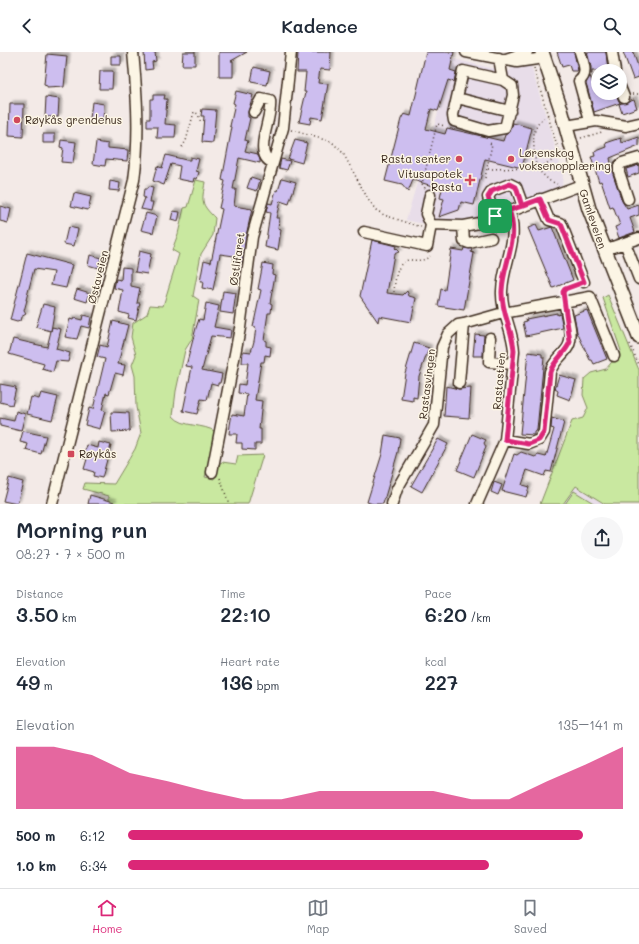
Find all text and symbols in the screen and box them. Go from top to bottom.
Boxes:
text: Kadence [281,14,358,38]
icon: back [16,15,38,37]
icon: search [601,15,623,37]
map controls [591,64,627,100]
button: layers [591,64,627,100]
place label: Røykås grendehus [25,112,122,127]
marker: Røykås grendehus [12,115,22,125]
place label: Lørenskog voksenopplæring [519,145,611,173]
place label: Rasta senter [381,151,451,166]
marker: Rasta senter [454,154,464,164]
marker: Lørenskog voksenopplæring [506,154,516,164]
place label: Vitusapotek Rasta [398,166,462,194]
marker: Vitusapotek Rasta [465,175,475,185]
street label: Gamleveien [576,187,611,251]
pin [478,199,512,233]
icon: arrive [484,205,506,227]
street label: Østlifaret [225,231,248,286]
street label: Østaveien [84,249,111,305]
street label: Rastasvingen [415,348,438,420]
street label: Rastastien [489,352,508,410]
place label: Røykås [79,446,116,461]
marker: Røykås [66,449,76,459]
text: Morning run [16,515,147,544]
button: share [581,517,623,559]
text: 08:27 · 7 × 500 m [16,545,125,562]
text: Distance [16,586,63,601]
text: Time [220,586,245,601]
text: Pace [425,586,452,601]
text: 3.50 [16,601,58,627]
text: 22:10 [220,601,271,627]
text: 6:20 [425,601,467,627]
text: km [58,610,76,625]
text: /km [467,610,491,625]
text: Elevation [16,654,65,669]
text: Heart rate [220,654,280,669]
text: kcal [425,654,447,669]
text: 49 [16,669,40,695]
text: 136 [220,669,253,695]
text: 227 [425,669,458,695]
text: m [40,678,53,693]
text: bpm [253,678,279,693]
text: Elevation [16,716,74,733]
text: 135–141 m [558,716,623,733]
text: 500 m [16,827,55,844]
text: 6:12 [80,827,105,844]
text: 1.0 km [16,857,56,874]
text: 6:34 [80,857,107,874]
tab: Home [92,897,122,936]
tab: Map [307,897,329,936]
tab: Saved [514,897,547,936]

